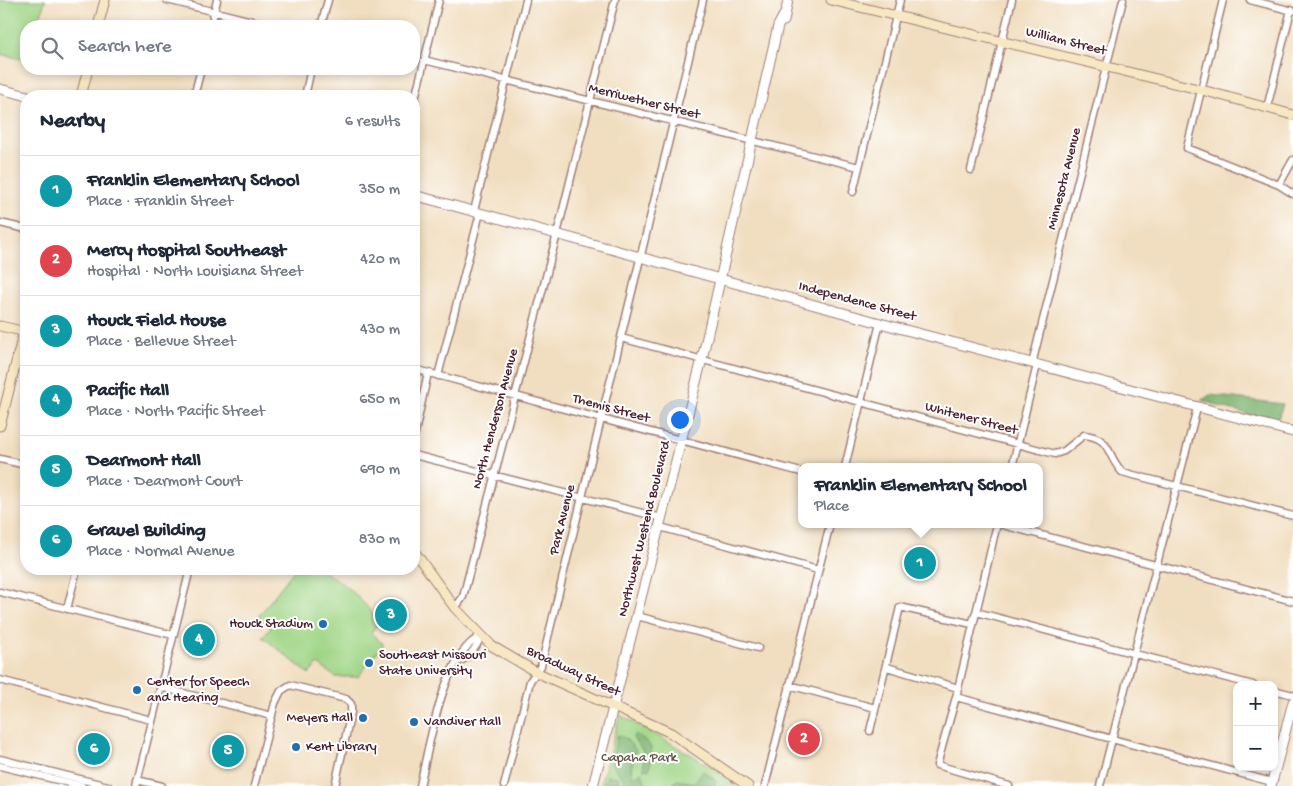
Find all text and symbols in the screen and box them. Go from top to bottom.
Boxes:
search box [20,20,420,75]
street label: William Street [1024,24,1109,61]
icon: search [38,34,66,62]
text: Search here [78,36,172,59]
street label: Merriwether Street [587,80,703,124]
text: Nearby [40,110,105,135]
text: 6 results [345,113,400,132]
street label: Minnesota Avenue [1044,125,1086,232]
text: Franklin Elementary School [87,170,300,193]
text: 1 [53,181,59,200]
text: 350 m [359,181,400,200]
text: Place · Franklin Street [87,193,233,212]
text: Mercy Hospital Southeast [87,240,286,263]
text: 2 [52,251,60,270]
text: 420 m [360,251,400,270]
text: Hospital · North Louisiana Street [87,263,303,282]
street label: Independence Street [796,278,919,326]
text: Houck Field House [87,310,226,333]
text: 3 [52,321,60,340]
text: 430 m [360,321,400,340]
text: Place · Bellevue Street [87,333,236,352]
street label: North Henderson Avenue [469,346,523,491]
text: Pacific Hall [87,380,169,403]
street label: Themis Street [570,390,653,428]
text: 4 [52,391,60,410]
text: 650 m [359,391,400,410]
street label: Whitener Street [923,399,1020,440]
text: Place · North Pacific Street [87,403,265,422]
your location [667,407,693,433]
street label: Northwest Westend Boulevard [615,438,676,619]
text: Dearmont Hall [87,450,201,473]
text: 5 [52,461,60,480]
text: 690 m [360,461,400,480]
popup [798,463,1043,528]
text: Place · Dearmont Court [87,473,242,492]
text: Franklin Elementary School [814,475,1027,498]
street label: Park Avenue [546,482,580,558]
text: Place [814,498,849,517]
text: Grauel Building [87,520,206,543]
text: 6 [52,531,60,550]
text: 830 m [359,531,400,550]
text: Place · Normal Avenue [87,543,235,562]
pin: 1 [904,544,936,582]
pin: 3 [375,596,407,634]
place label: Houck Stadium [229,616,313,633]
marker: Houck Stadium [317,618,329,630]
pin: 4 [183,621,215,659]
street label: Broadway Street [522,642,624,702]
place label: Southeast Missouri State University [379,647,487,680]
marker: Southeast Missouri State University [363,657,375,669]
place label: Center for Speech and Hearing [147,674,250,707]
map controls [1233,681,1278,771]
button: + [1233,681,1278,726]
marker: Center for Speech and Hearing [131,684,143,696]
place label: Meyers Hall [287,710,353,727]
marker: Meyers Hall [357,712,369,724]
place label: Vandiver Hall [423,714,501,731]
marker: Vandiver Hall [408,716,420,728]
pin: 2 [788,720,820,758]
button: − [1233,726,1278,771]
pin: 6 [78,730,110,768]
pin: 5 [212,732,244,770]
place label: Kent Library [306,739,377,756]
marker: Kent Library [290,741,302,753]
park label: Capaha Park [601,750,678,767]

